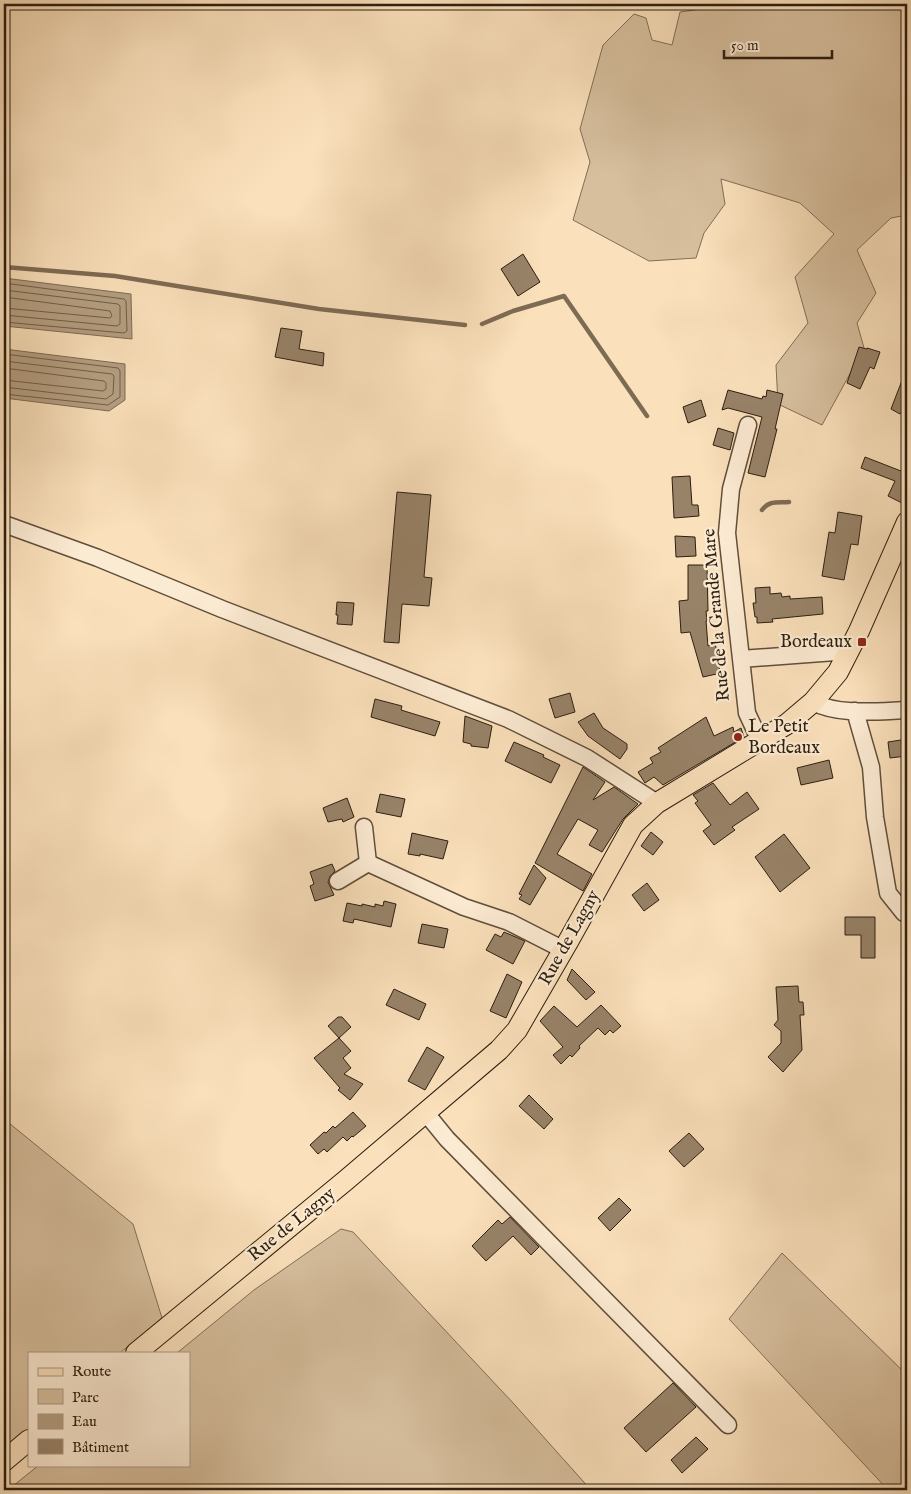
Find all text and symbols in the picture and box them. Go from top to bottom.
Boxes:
scale bar [724,28,831,60]
text: 50 m [731,36,759,55]
street label: Rue de la Grande Mare [698,528,736,702]
place label: Bordeaux [780,631,852,654]
marker: Bordeaux [856,636,868,648]
place label: Le Petit Bordeaux [748,716,820,760]
marker: Le Petit Bordeaux [732,731,744,743]
street label: Rue de Lagny [534,886,606,990]
street label: Rue de Lagny [244,1183,340,1267]
legend [28,1352,190,1466]
text: Route [72,1362,111,1381]
text: Parc [72,1388,99,1407]
text: Eau [72,1412,97,1431]
text: Bâtiment [72,1438,129,1457]

